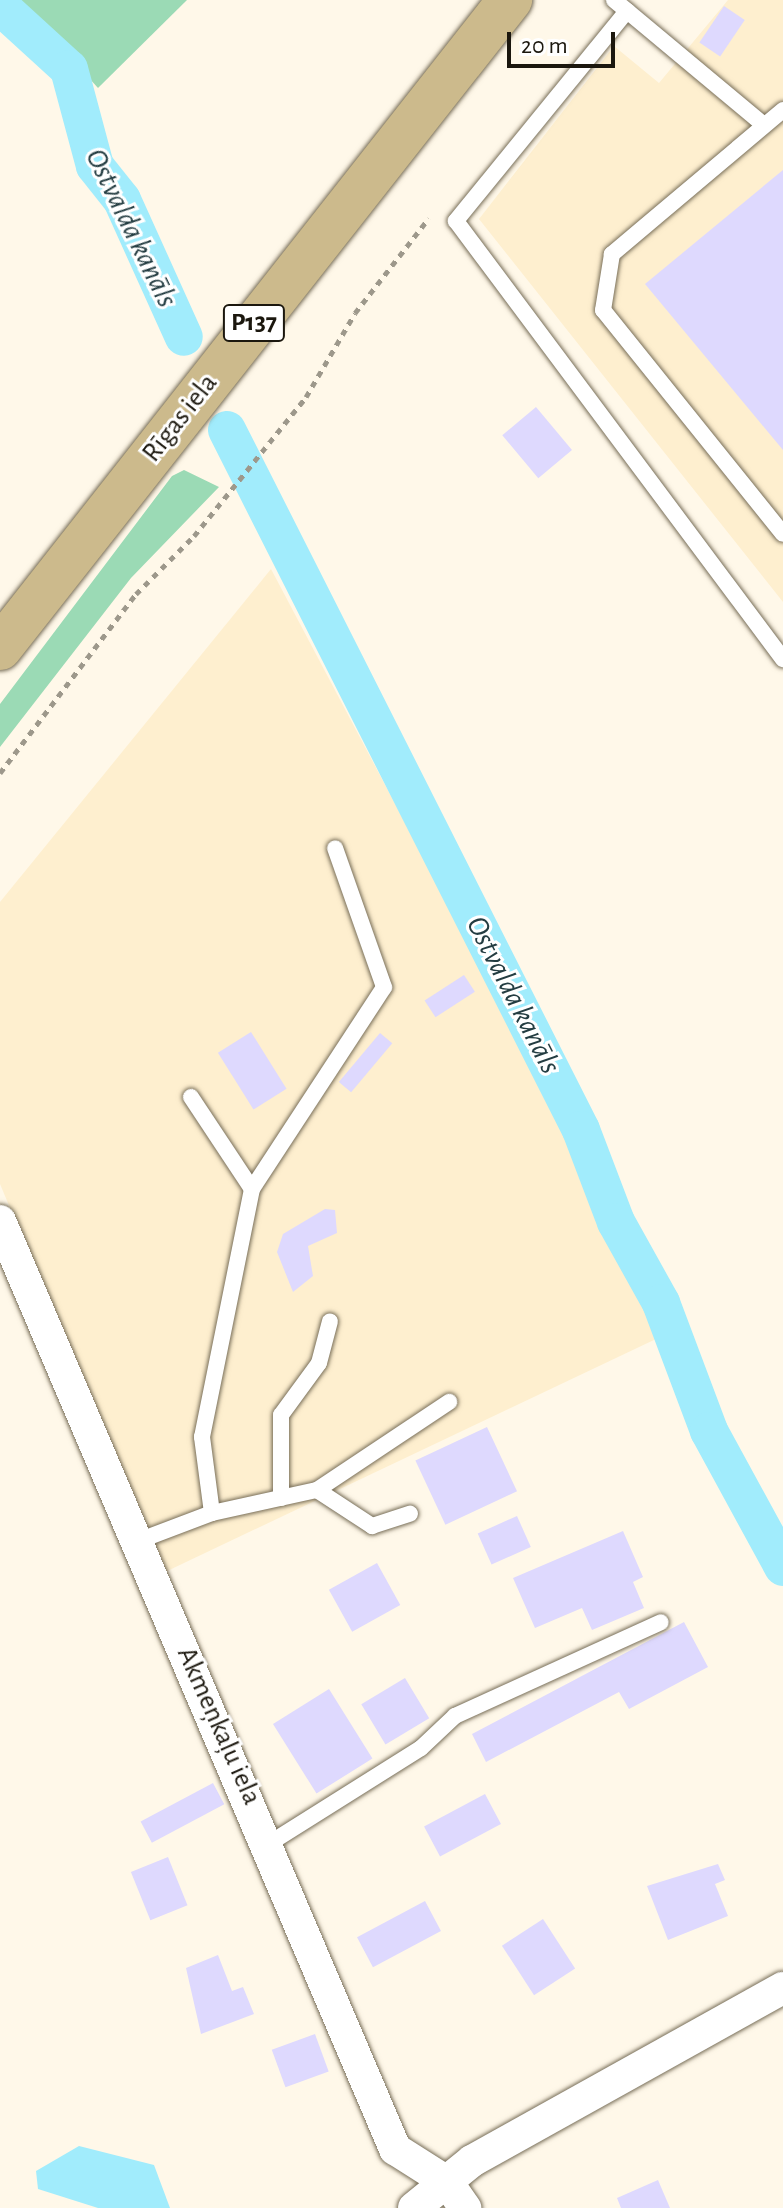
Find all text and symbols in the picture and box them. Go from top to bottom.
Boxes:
scale bar [511,16,619,66]
text: 20 m [521,34,568,58]
water label: Ostvalda kanāls [77,143,185,313]
road number: P137 [222,301,286,345]
street label: Rīgas iela [135,367,225,469]
water label: Ostvalda kanāls [458,910,568,1080]
street label: Akmeņkaļu iela [169,1642,269,1810]

